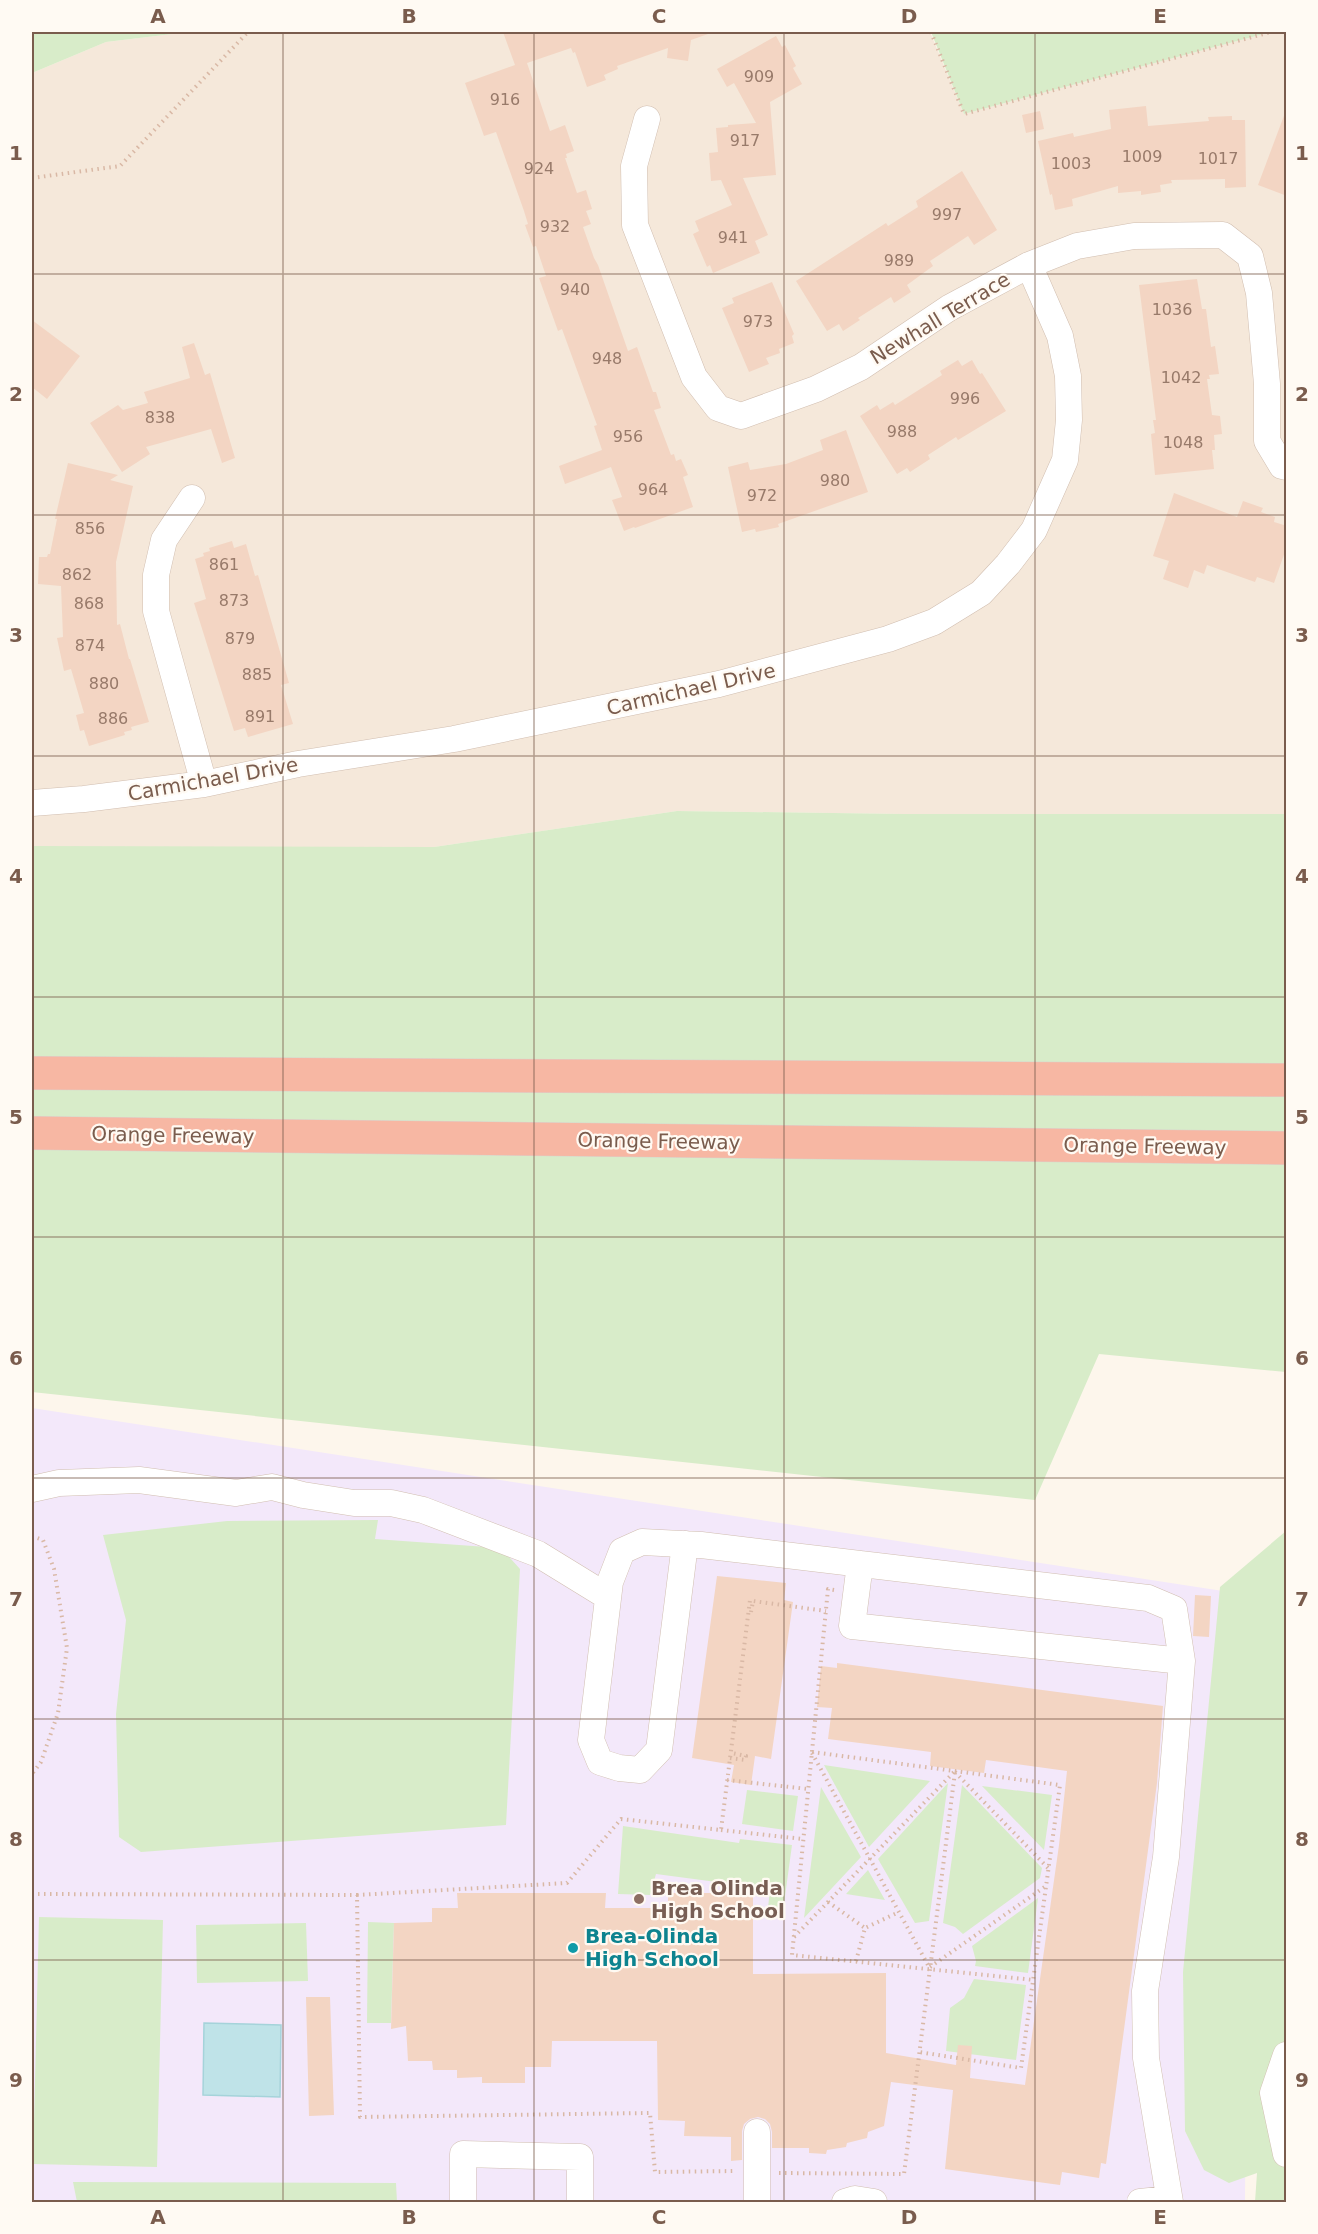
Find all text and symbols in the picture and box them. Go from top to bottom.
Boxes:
text: A [150,4,166,28]
text: B [401,4,417,28]
text: C [652,4,666,28]
text: D [901,4,917,28]
text: E [1153,4,1167,28]
house number: 909 [744,67,774,86]
house number: 916 [490,90,520,109]
house number: 917 [730,131,760,150]
text: 1 [9,141,23,165]
text: 1 [1295,141,1309,165]
house number: 1009 [1122,147,1162,166]
house number: 1017 [1198,149,1238,168]
house number: 1003 [1051,154,1091,173]
house number: 924 [524,159,554,178]
house number: 997 [932,205,962,224]
house number: 932 [540,217,570,236]
house number: 941 [718,228,748,247]
house number: 989 [884,251,914,270]
street label: Newhall Terrace [866,267,1014,369]
house number: 940 [560,280,590,299]
house number: 1036 [1152,300,1192,319]
house number: 973 [743,312,773,331]
house number: 948 [592,349,622,368]
house number: 1042 [1161,368,1201,387]
text: 2 [9,382,23,406]
text: 2 [1295,382,1309,406]
house number: 996 [950,389,980,408]
house number: 838 [145,408,175,427]
house number: 988 [887,422,917,441]
house number: 956 [613,427,643,446]
house number: 1048 [1163,433,1203,452]
house number: 980 [820,471,850,490]
house number: 964 [638,480,668,499]
house number: 972 [747,486,777,505]
house number: 856 [75,519,105,538]
house number: 861 [209,555,239,574]
house number: 862 [62,565,92,584]
house number: 873 [219,591,249,610]
house number: 868 [74,594,104,613]
text: 3 [9,623,23,647]
text: 3 [1295,623,1309,647]
house number: 879 [225,629,255,648]
house number: 874 [75,636,105,655]
street label: Carmichael Drive [604,658,778,720]
house number: 885 [242,665,272,684]
house number: 880 [89,674,119,693]
house number: 891 [245,707,275,726]
house number: 886 [98,709,128,728]
street label: Carmichael Drive [126,752,300,806]
text: 4 [9,864,23,888]
text: 4 [1295,864,1309,888]
text: 5 [9,1105,23,1129]
text: 5 [1295,1105,1309,1129]
street label: Orange Freeway [91,1122,255,1148]
street label: Orange Freeway [577,1128,741,1154]
street label: Orange Freeway [1063,1133,1227,1159]
text: 6 [9,1346,23,1370]
text: 6 [1295,1346,1309,1370]
text: 7 [9,1587,23,1611]
text: 7 [1295,1587,1309,1611]
text: 8 [9,1827,23,1851]
text: 8 [1295,1827,1309,1851]
place label: Brea Olinda High School [651,1876,785,1923]
marker: Brea Olinda High School [632,1892,646,1906]
place label: Brea-Olinda High School [585,1924,719,1971]
marker: Brea-Olinda High School [566,1941,580,1955]
text: 9 [9,2068,23,2092]
text: 9 [1295,2068,1309,2092]
text: A [150,2205,166,2229]
text: B [401,2205,417,2229]
text: C [652,2205,666,2229]
text: D [901,2205,917,2229]
text: E [1153,2205,1167,2229]

